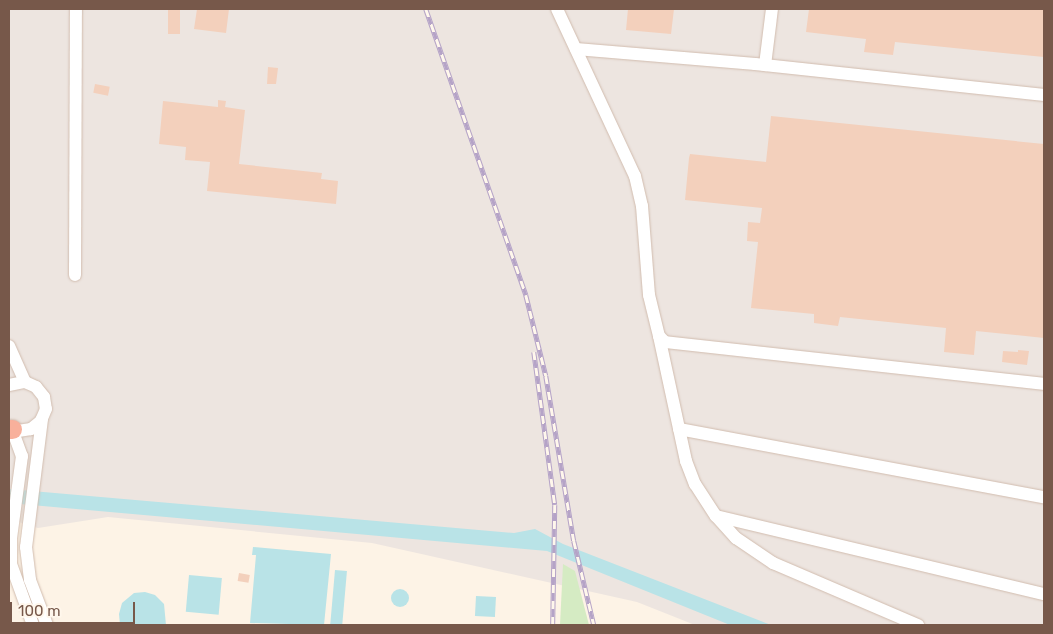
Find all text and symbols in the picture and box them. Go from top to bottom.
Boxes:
scale bar [12,592,138,624]
text: 100 m [18,602,60,620]

